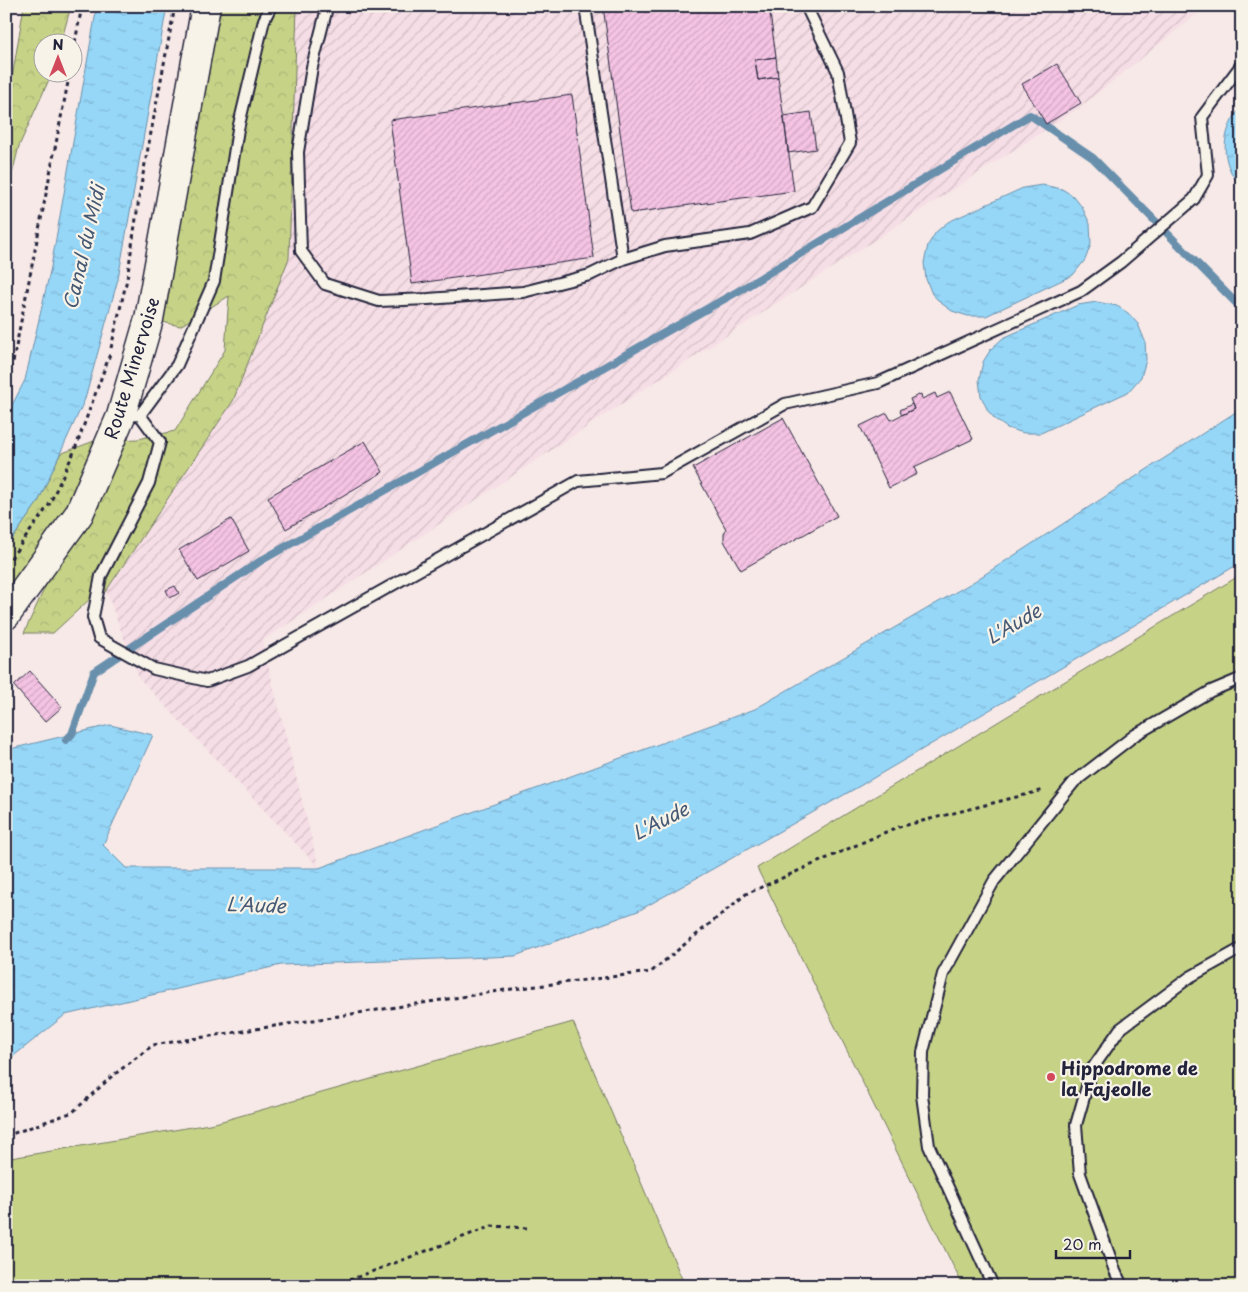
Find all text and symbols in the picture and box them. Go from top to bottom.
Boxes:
north arrow [32,32,82,82]
text: N [52,34,64,55]
water label: Canal du Midi [55,179,112,312]
street label: Route Minervoise [97,294,165,442]
water label: L'Aude [980,596,1046,650]
water label: L'Aude [627,794,693,846]
water label: L'Aude [226,889,287,919]
place label: Hippodrome de la Fajeolle [1061,1054,1198,1102]
marker: Hippodrome de la Fajeolle [1045,1071,1057,1083]
scale bar [1056,1227,1129,1259]
text: 20 m [1063,1232,1102,1255]

